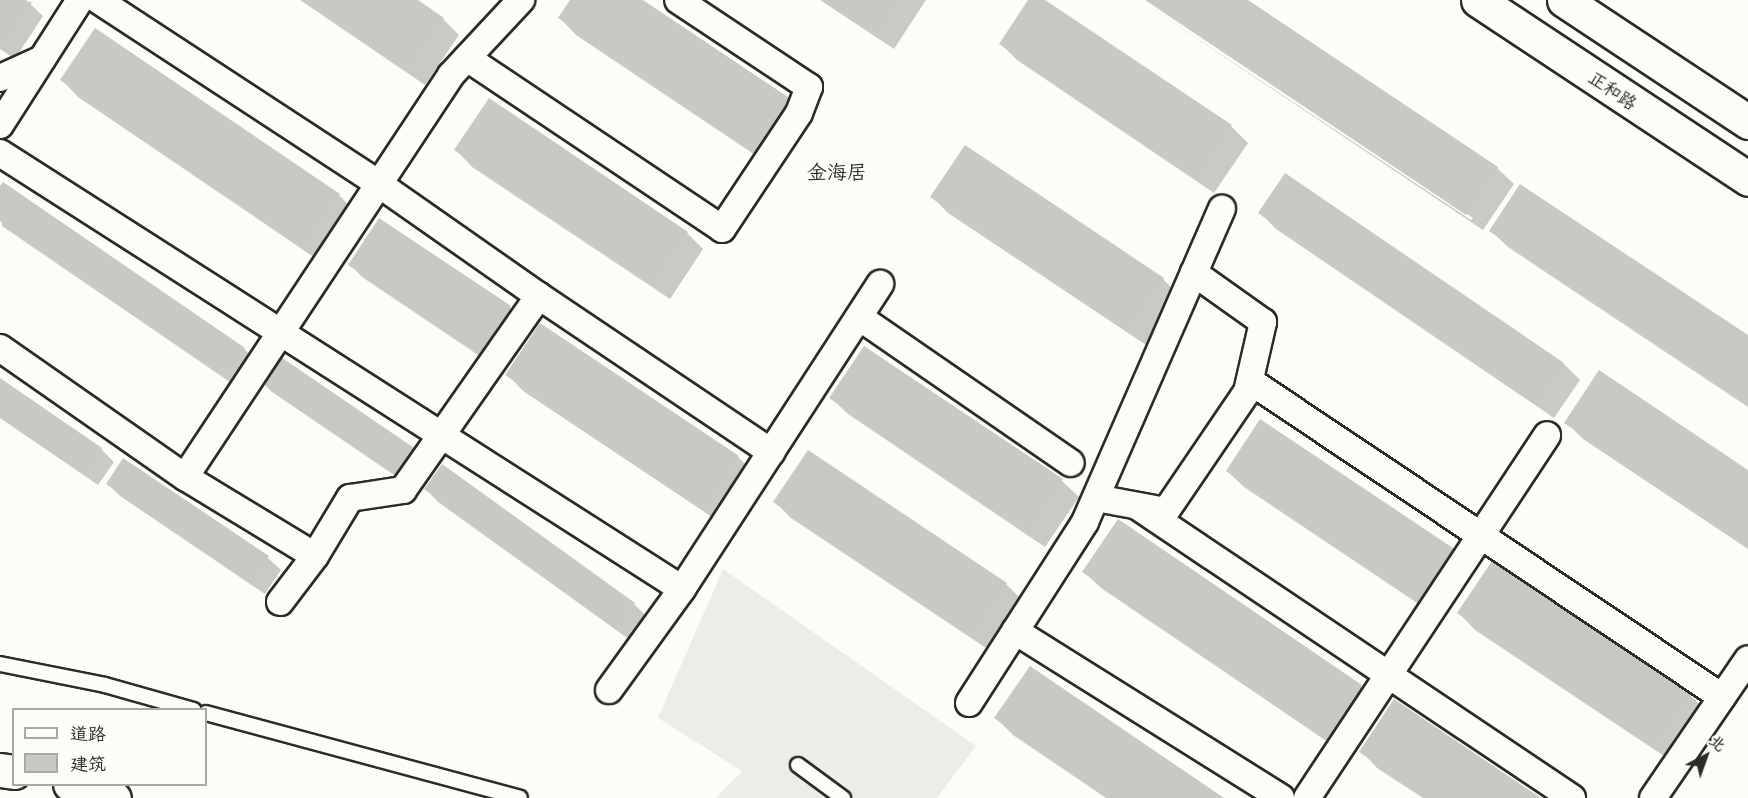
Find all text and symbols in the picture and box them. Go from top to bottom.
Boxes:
street label: 正和路 [1585,66,1641,114]
district label: 金海居 [807,159,867,183]
legend [12,708,207,786]
text: 道路 [70,721,106,745]
north arrow [1676,726,1736,786]
text: 北 [1705,729,1731,755]
text: 建筑 [70,751,106,775]

